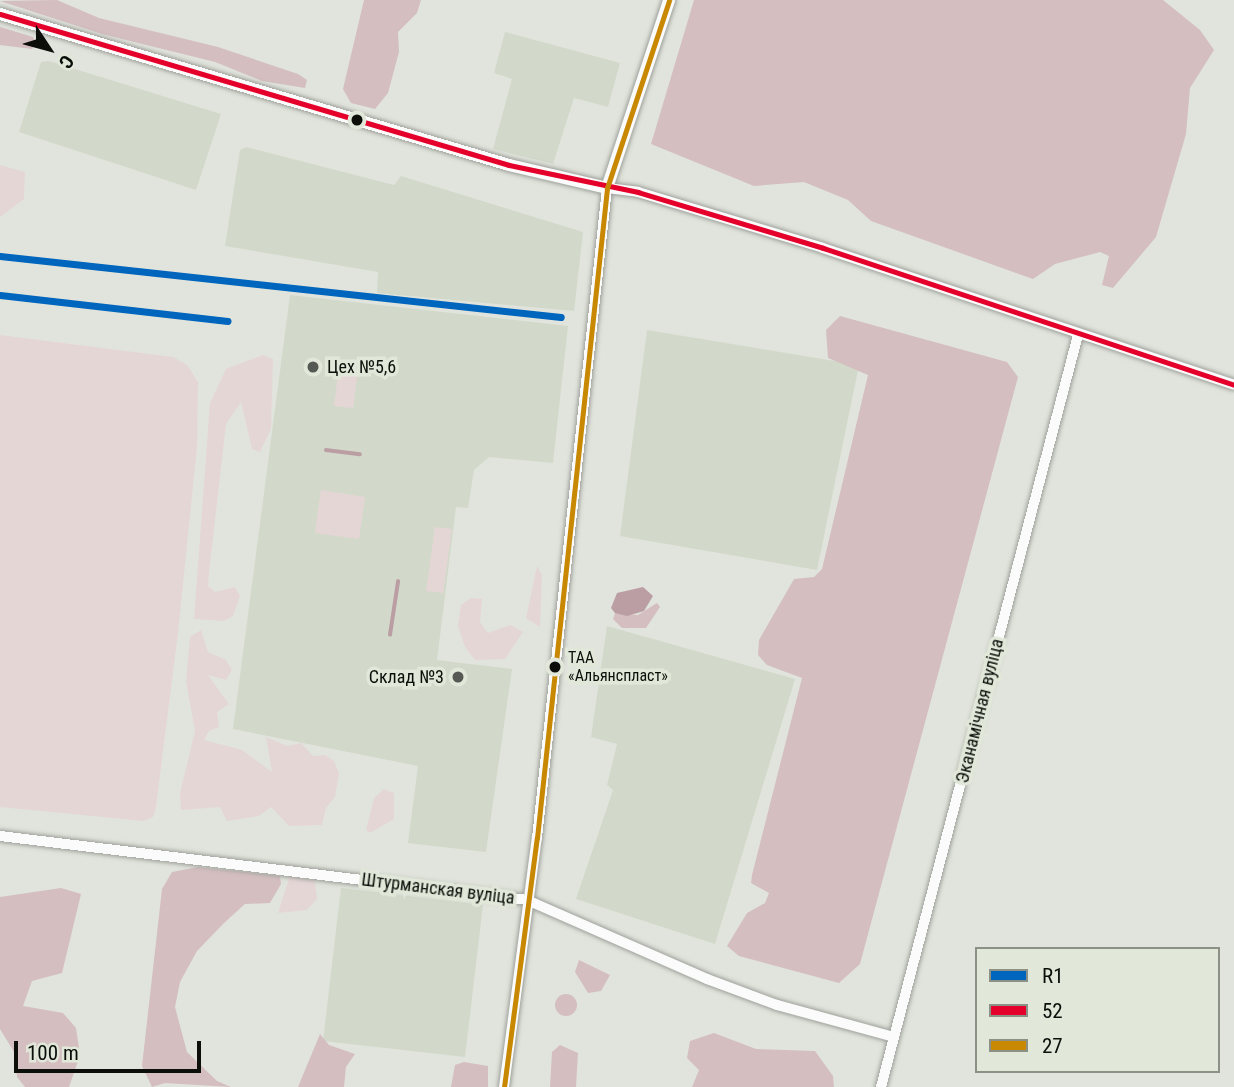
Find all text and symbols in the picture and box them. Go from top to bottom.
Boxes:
north arrow [14,14,84,84]
text: С [54,50,79,73]
unlabelled marker [350,113,364,127]
place label: Цех №5,6 [327,356,396,378]
marker: Цех №5,6 [305,359,321,375]
street label: Эканамічная вуліца [952,637,1008,785]
place label: ТАА «Альянспласт» [568,648,668,686]
marker: ТАА «Альянспласт» [548,660,562,674]
place label: Склад №3 [369,666,444,688]
marker: Склад №3 [450,669,466,685]
street label: Штурманская вуліца [360,869,516,909]
legend [975,947,1220,1073]
text: R1 [1042,964,1064,988]
text: 52 [1042,999,1063,1023]
scale bar [18,1028,205,1072]
text: 27 [1042,1034,1063,1058]
text: 100 m [27,1041,79,1065]

